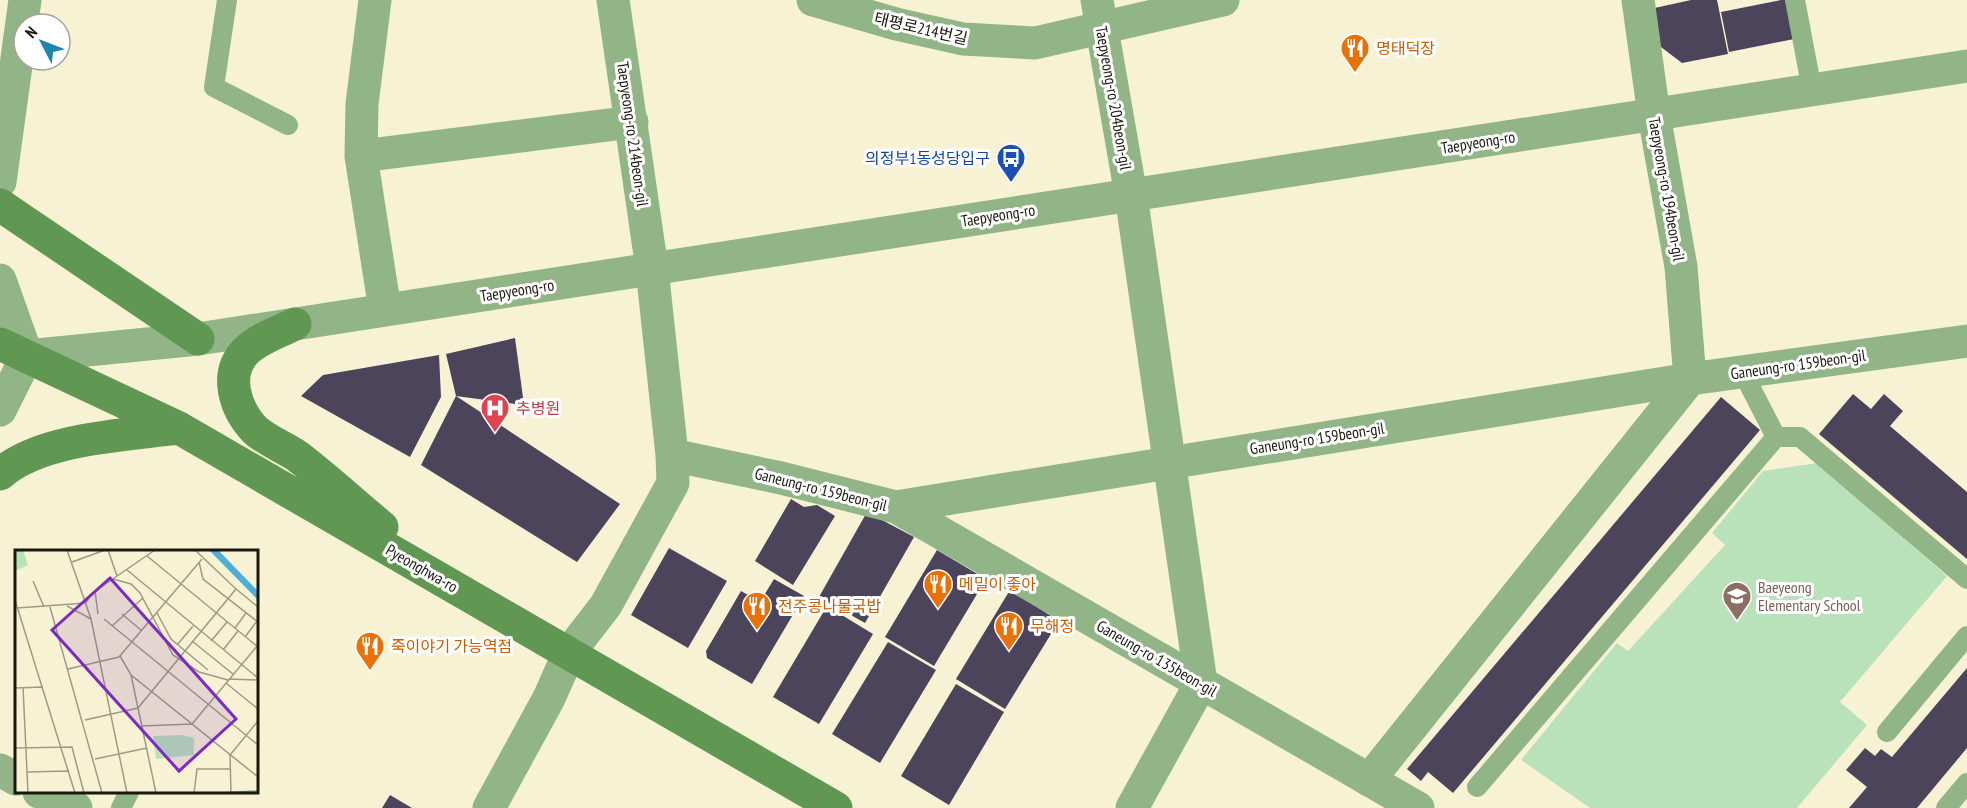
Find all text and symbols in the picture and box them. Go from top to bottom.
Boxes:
street label: 태평로214번길 [872,8,970,48]
north arrow [12,12,72,72]
text: N [21,22,41,42]
street label: Taepyeong-ro 204beon-gil [1091,24,1137,172]
restaurant icon: 명태덕장 [1339,32,1371,74]
place label: 명태덕장 [1376,38,1435,58]
street label: Taepyeong-ro 214beon-gil [613,60,653,208]
street label: Taepyeong-ro 194beon-gil [1644,115,1690,263]
street label: Taepyeong-ro [1439,126,1517,158]
bus stop icon: 의정부1동성당입구 [995,142,1027,184]
place label: 의정부1동성당입구 [865,148,990,168]
street label: Taepyeong-ro [959,199,1037,231]
street label: Taepyeong-ro [478,274,556,306]
street label: Ganeung-ro 159beon-gil [1729,345,1867,383]
hospital icon: 추병원 [479,392,511,434]
place label: 추병원 [516,398,560,418]
street label: Ganeung-ro 159beon-gil [1248,417,1386,459]
street label: Ganeung-ro 159beon-gil [753,463,890,515]
street label: Pyeonghwa-ro [383,539,461,597]
inset map [15,550,258,793]
restaurant icon: 메밀이 좋아 [922,568,954,610]
place label: 메밀이 좋아 [959,574,1036,594]
place label: Baeyeong Elementary School [1758,577,1861,615]
school or university icon: Baeyeong Elementary School [1721,580,1753,622]
restaurant icon: 전주콩나물국밥 [741,590,773,632]
place label: 전주콩나물국밥 [778,596,881,616]
restaurant icon: 무해정 [993,610,1025,652]
street label: Ganeung-ro 135beon-gil [1093,615,1221,701]
place label: 무해정 [1030,616,1074,636]
restaurant icon: 죽이야기 가능역점 [354,630,386,672]
place label: 죽이야기 가능역점 [391,636,512,656]

